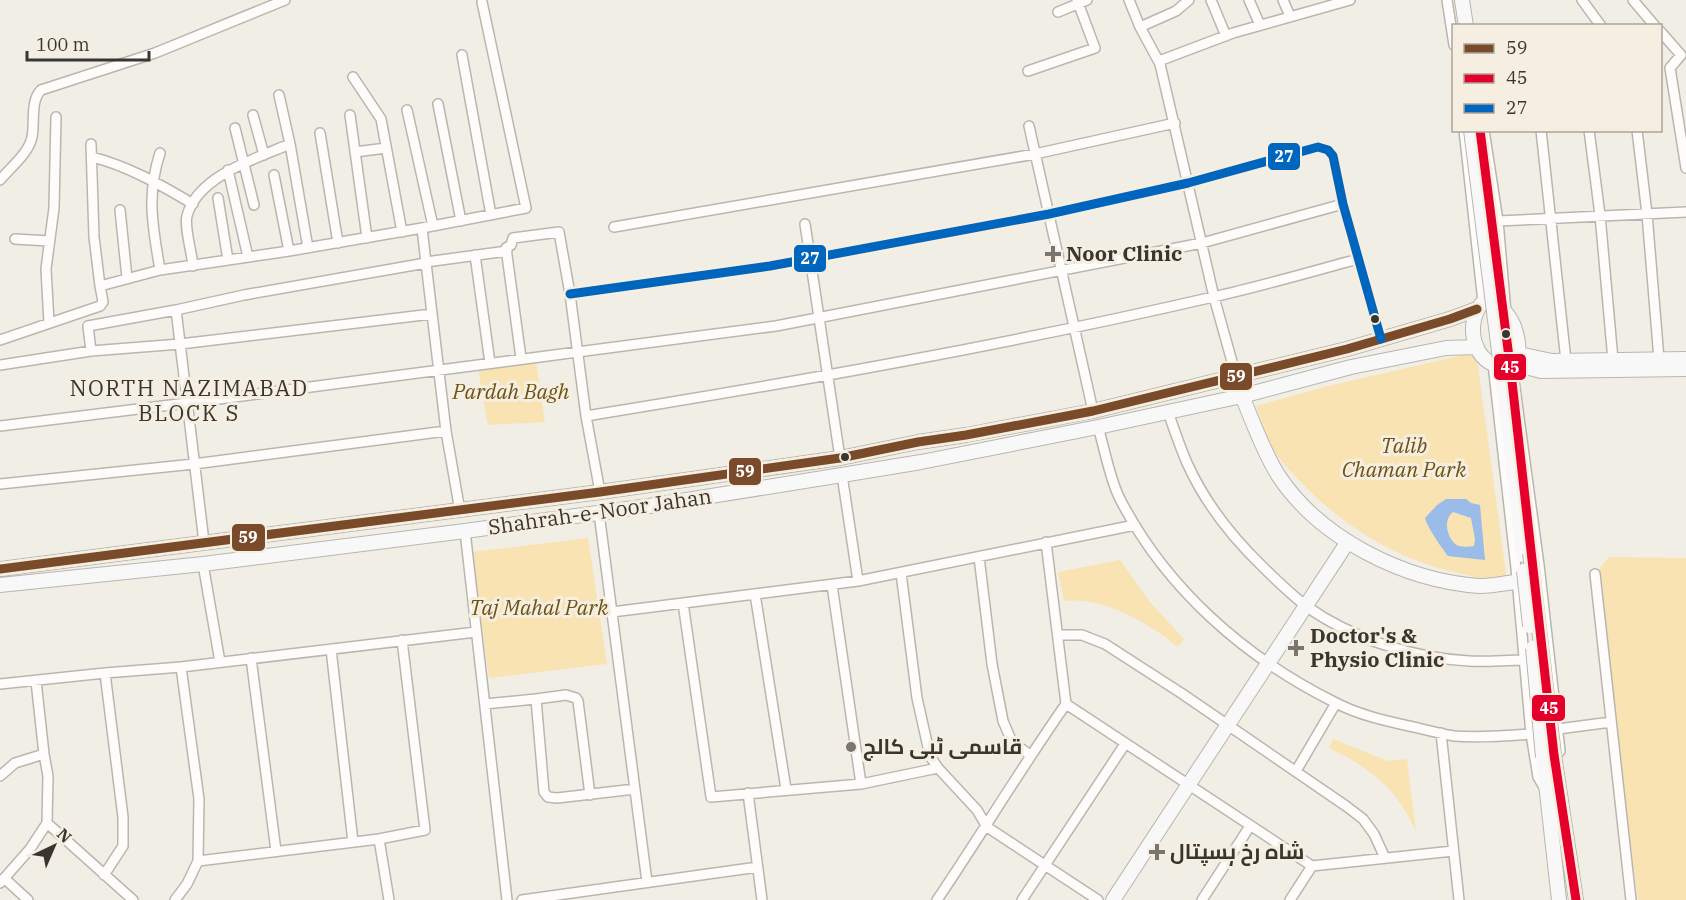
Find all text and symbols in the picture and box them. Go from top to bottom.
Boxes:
scale bar [27,24,148,62]
legend [1452,24,1662,132]
text: 100 m [36,33,90,56]
text: 59 [1506,36,1528,59]
text: 45 [1506,66,1528,89]
text: 27 [1506,96,1528,119]
line badge: 27 [1267,142,1301,171]
text: 27 [1274,146,1294,166]
place label: Noor Clinic [1066,239,1182,267]
line badge: 27 [793,244,827,273]
marker: Noor Clinic [1044,245,1062,263]
text: 27 [800,248,820,268]
unlabelled marker [1369,313,1381,325]
unlabelled marker [1500,328,1512,340]
line badge: 45 [1493,353,1527,381]
text: 45 [1500,357,1520,377]
line badge: 59 [1219,362,1253,391]
text: 59 [1226,366,1246,386]
district label: NORTH NAZIMABAD BLOCK S [69,373,309,427]
park label: Pardah Bagh [452,377,570,405]
park label: Talib Chaman Park [1342,431,1467,483]
unlabelled marker [839,451,851,463]
line badge: 59 [728,457,762,486]
text: 59 [735,461,755,481]
street label: Shahrah-e-Noor Jahan [486,481,713,541]
line badge: 59 [231,523,266,552]
text: 59 [238,527,258,547]
park label: Taj Mahal Park [470,593,609,621]
place label: Doctor's & Physio Clinic [1310,621,1444,673]
marker: Doctor's & Physio Clinic [1287,639,1305,657]
line badge: 45 [1531,694,1566,722]
text: 45 [1539,698,1559,718]
place label: قاسمی ٹبی کالج [863,732,1022,761]
marker: قاسمی ٹبی کالج [844,740,858,754]
north arrow [24,816,84,876]
text: N [53,824,76,847]
place label: شاہ رخ ہسپتال [1170,837,1304,867]
marker: شاہ رخ ہسپتال [1148,843,1166,861]

